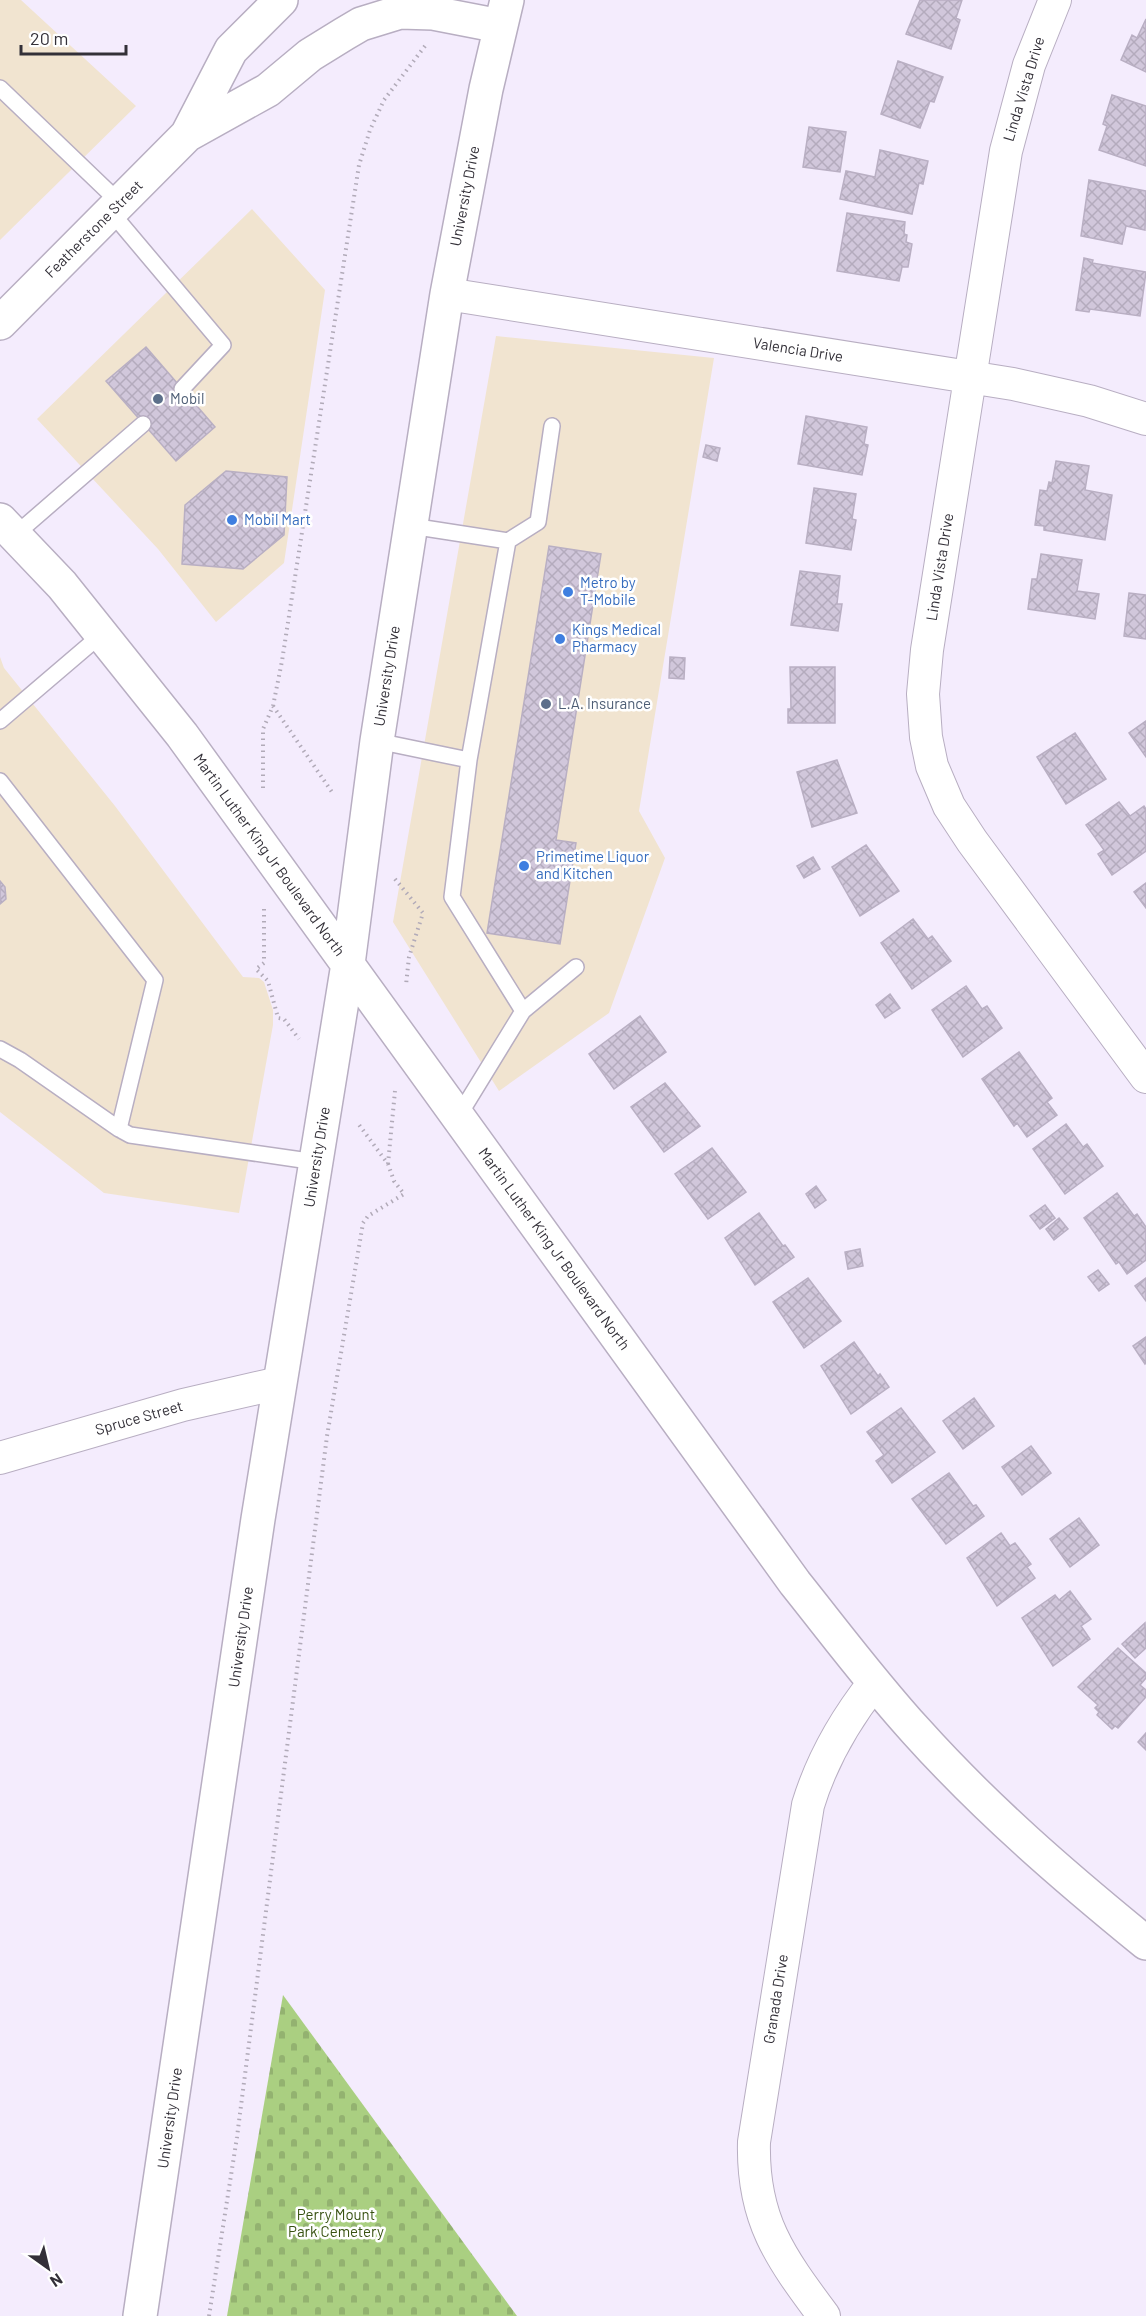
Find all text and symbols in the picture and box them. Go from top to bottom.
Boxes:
scale bar [21,18,126,56]
text: 20 m [30,27,68,49]
street label: Linda Vista Drive [999,34,1048,143]
street label: University Drive [445,144,483,247]
street label: Featherstone Street [41,176,146,281]
street label: Valencia Drive [752,333,844,365]
place label: Mobil [170,389,204,407]
marker: Mobil [151,392,165,406]
place label: Mobil Mart [244,510,311,528]
street label: Linda Vista Drive [922,512,956,622]
marker: Mobil Mart [225,513,239,527]
place label: Metro by T-Mobile [580,573,636,608]
marker: Metro by T-Mobile [561,585,575,599]
place label: Kings Medical Pharmacy [572,620,661,655]
street label: University Drive [369,624,403,728]
marker: Kings Medical Pharmacy [553,632,567,646]
place label: L.A. Insurance [558,694,651,712]
marker: L.A. Insurance [539,697,553,711]
street label: Martin Luther King Jr Boulevard North [190,750,349,959]
place label: Primetime Liquor and Kitchen [536,847,650,882]
marker: Primetime Liquor and Kitchen [517,859,531,873]
street label: University Drive [299,1105,333,1209]
street label: Martin Luther King Jr Boulevard North [475,1144,634,1353]
street label: Spruce Street [93,1396,185,1438]
street label: University Drive [224,1585,256,1688]
street label: Granada Drive [759,1953,791,2045]
street label: University Drive [153,2066,185,2169]
park label: Perry Mount Park Cemetery [288,2205,384,2240]
north arrow [18,2238,78,2298]
text: N [47,2270,66,2292]

